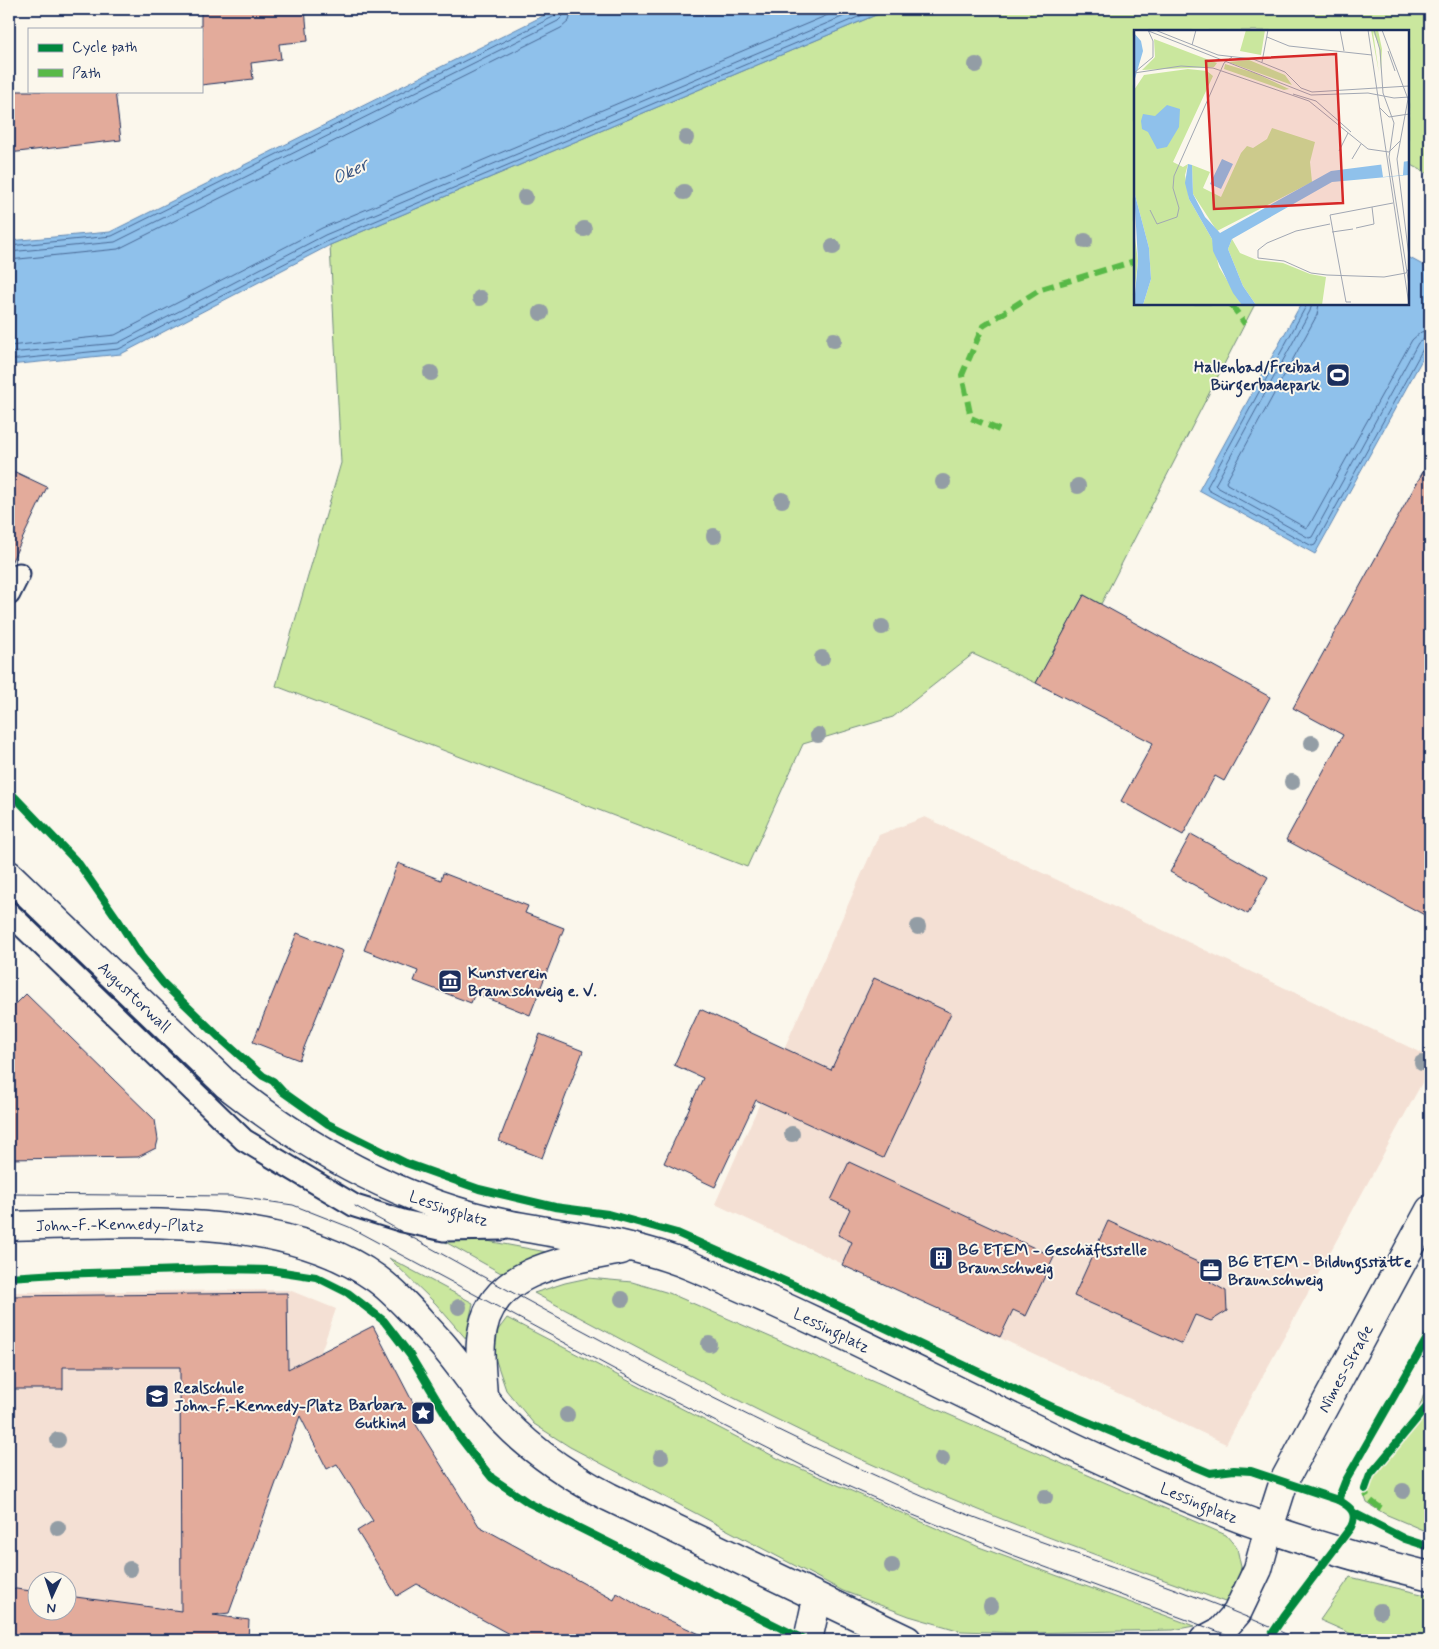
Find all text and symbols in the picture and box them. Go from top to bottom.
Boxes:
legend [28,28,202,92]
inset map [1134,30,1409,305]
text: Cycle path [72,38,137,58]
text: Path [72,64,101,84]
water label: Oker [329,152,375,191]
place label: Hallenbad/Freibad Bürgerbadepark [1194,357,1321,398]
sports icon: Hallenbad/Freibad Bürgerbadepark [1325,362,1351,388]
street label: Augusttorwall [93,957,175,1038]
place label: Kunstverein Braunschweig e. V. [468,963,597,1003]
museum icon: Kunstverein Braunschweig e. V. [437,968,463,994]
street label: Lessingplatz [406,1186,491,1232]
street label: John-F.-Kennedy-Platz [35,1214,205,1238]
place label: BG ETEM - Geschäftsstelle Braunschweig [958,1240,1147,1280]
building icon: BG ETEM - Geschäftsstelle Braunschweig [928,1245,954,1271]
place label: BG ETEM - Bildungsstätte Braunschweig [1228,1252,1412,1292]
office icon: BG ETEM - Bildungsstätte Braunschweig [1198,1257,1224,1283]
street label: Lessingplatz [790,1304,873,1358]
street label: Nîmes-Straße [1314,1321,1378,1417]
place label: Realschule John-F.-Kennedy-Platz [174,1378,343,1417]
school or university icon: Realschule John-F.-Kennedy-Platz [144,1383,170,1409]
place label: Barbara Gutkind [349,1395,406,1434]
place icon: Barbara Gutkind [410,1400,436,1426]
street label: Lessingplatz [1157,1478,1241,1529]
north arrow [28,1572,78,1622]
text: N [46,1599,57,1617]

